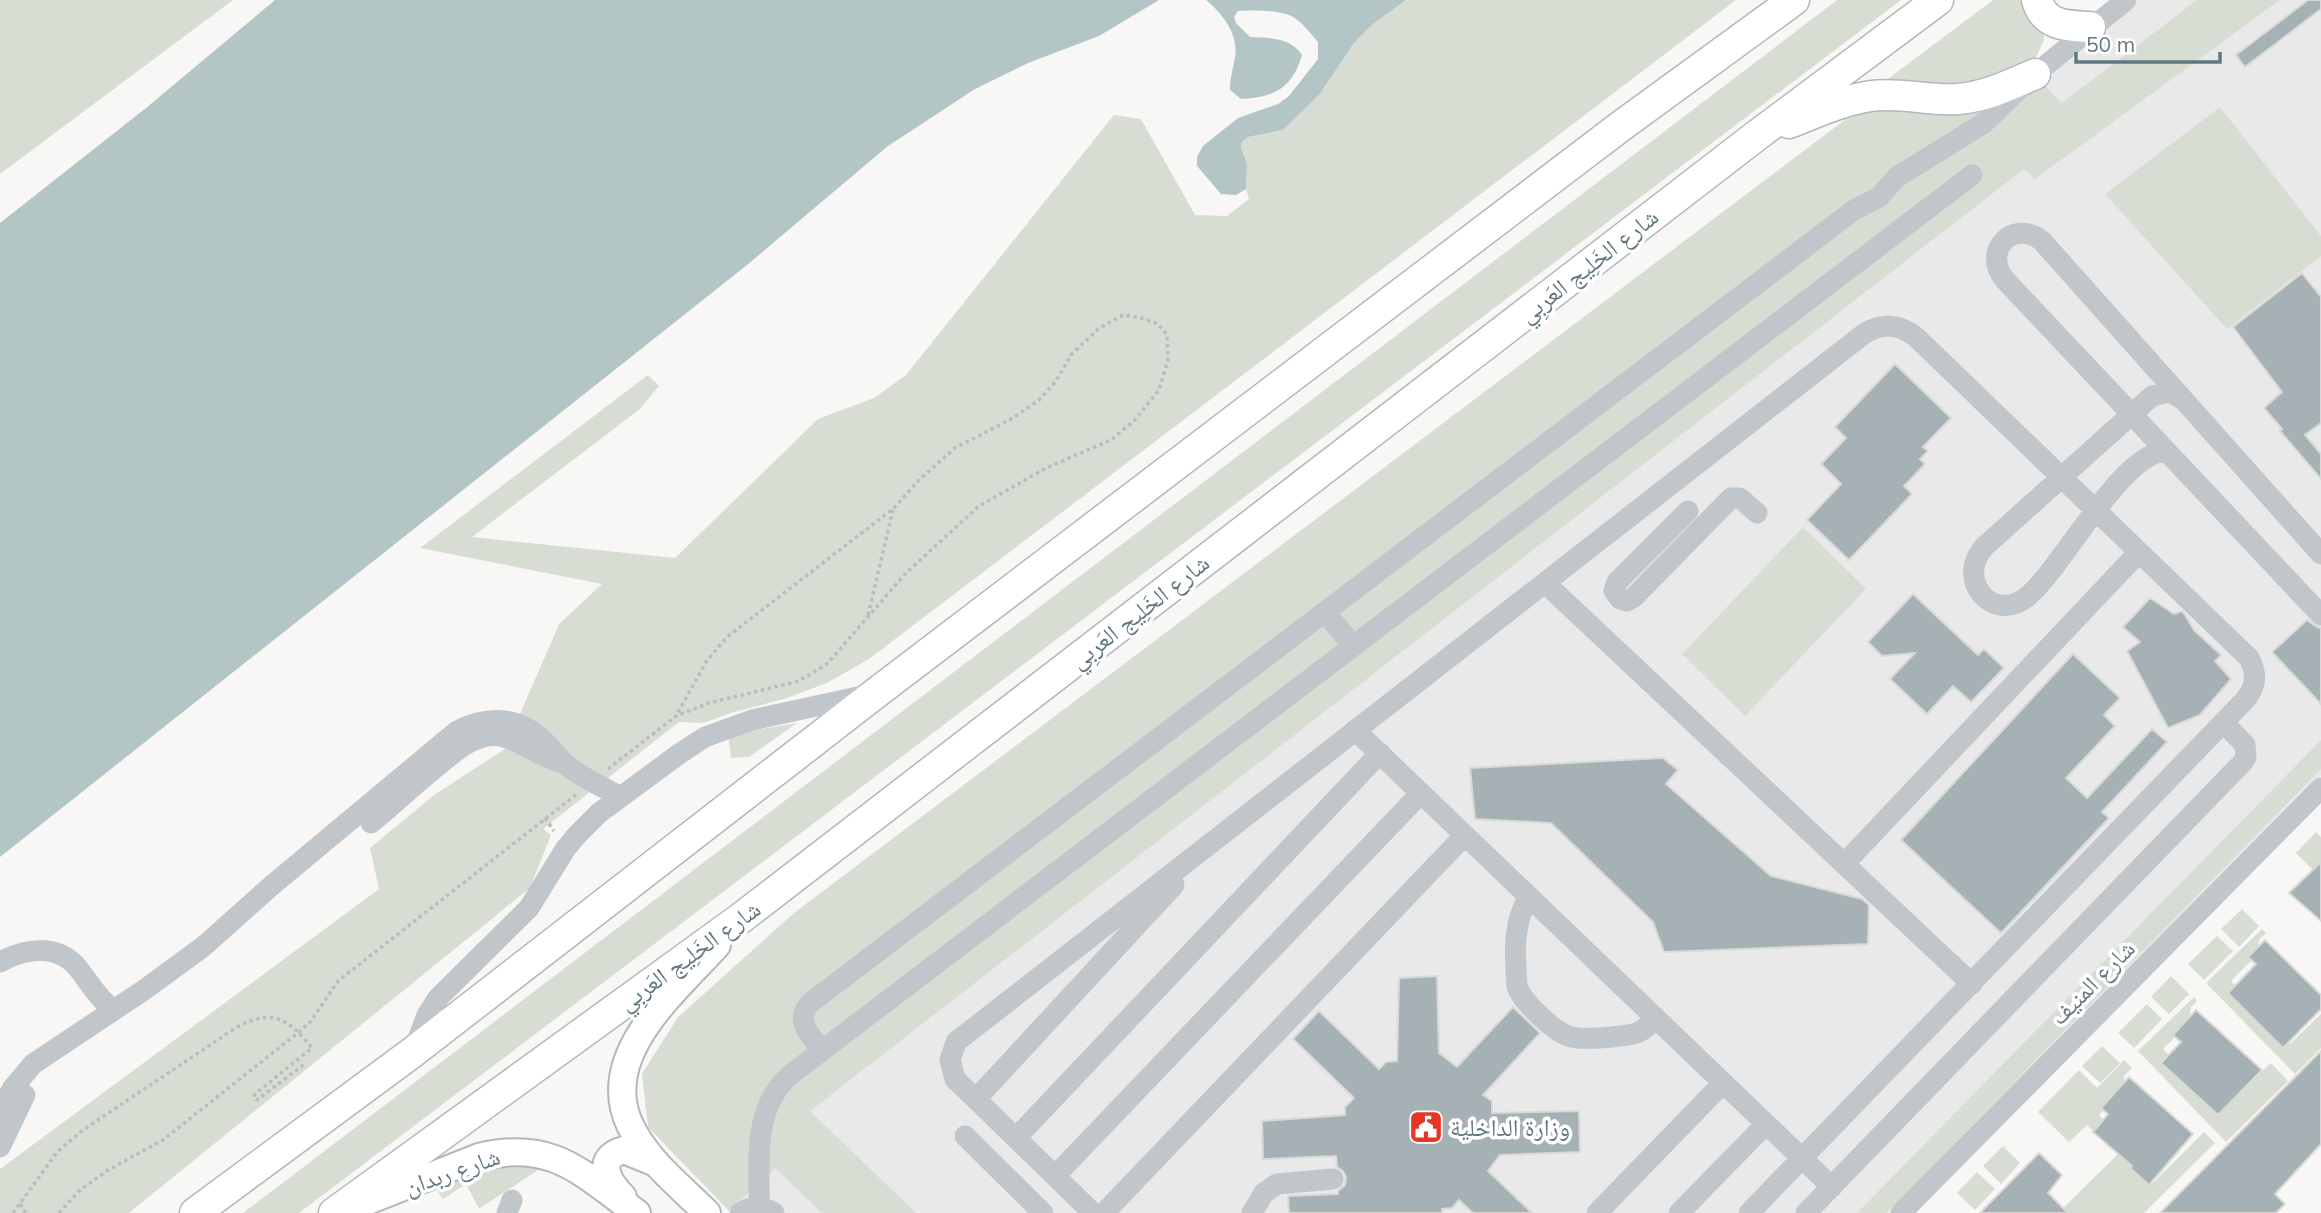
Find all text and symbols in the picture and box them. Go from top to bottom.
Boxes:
scale bar [2076,21,2220,65]
text: 50 m [2086,31,2135,57]
street label: شارع الخَلِيج العَربِي [1512,201,1667,333]
street label: شارع الخَلِيج العَربِي [1063,547,1218,679]
street label: شارع الخَلِيج العَربِي [612,893,769,1021]
street label: شارع المنيف [2043,933,2141,1031]
public building icon: وزارة الداخلية [1407,1108,1445,1146]
place label: وزارة الداخلية [1450,1112,1570,1142]
street label: شارع ربدان [400,1141,504,1202]

